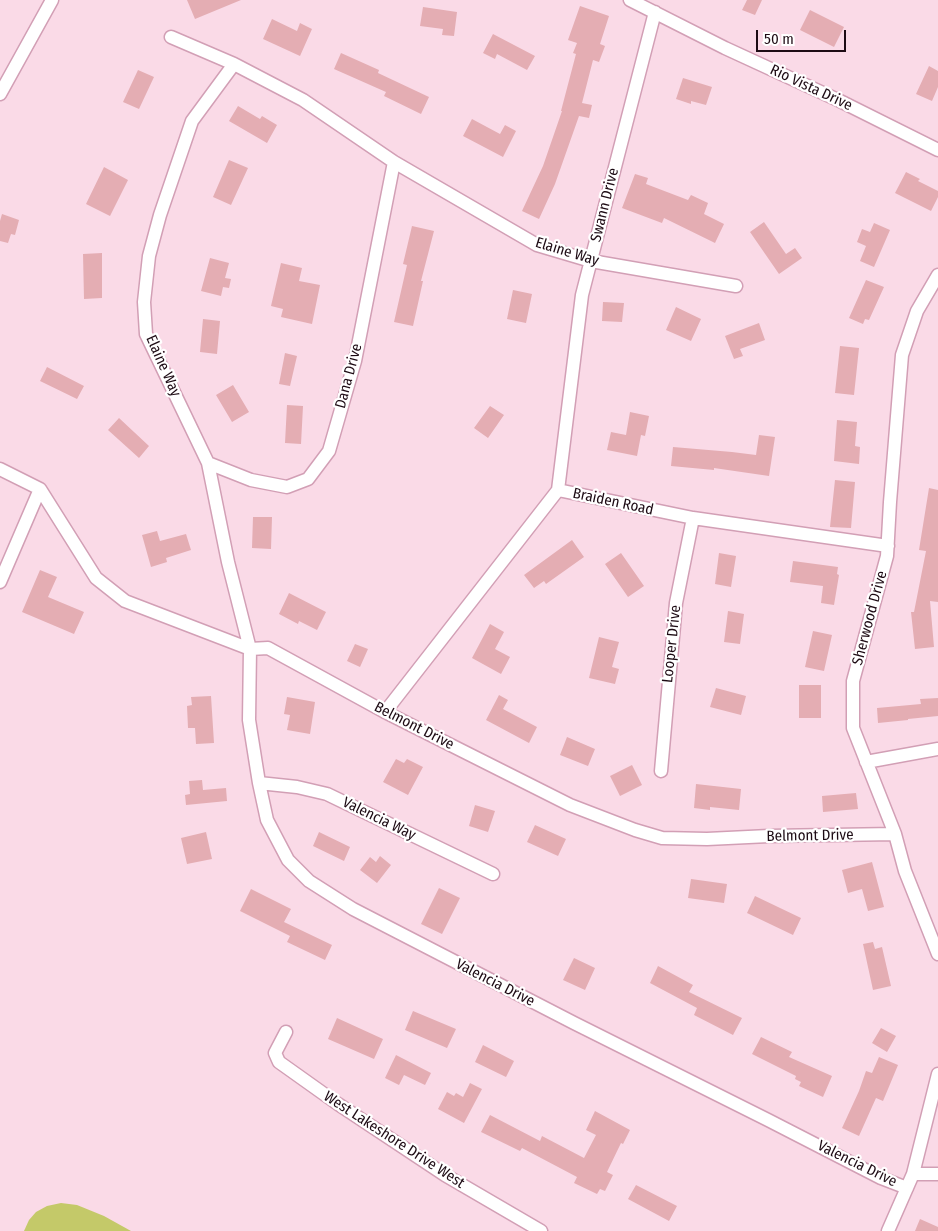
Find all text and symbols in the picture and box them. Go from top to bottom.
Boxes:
scale bar [758,20,848,52]
text: 50 m [764,30,794,48]
street label: Rio Vista Drive [767,61,855,115]
street label: Swann Drive [587,166,623,244]
street label: Elaine Way [533,234,601,270]
street label: Elaine Way [141,332,185,400]
street label: Dana Drive [332,342,366,410]
street label: Braiden Road [571,485,655,519]
street label: Sherwood Drive [849,569,891,667]
street label: Looper Drive [659,604,685,684]
street label: Belmont Drive [371,698,457,754]
street label: Valencia Way [340,794,418,844]
street label: Belmont Drive [766,826,854,846]
street label: Valencia Drive [452,955,538,1011]
street label: West Lakeshore Drive West [320,1088,468,1192]
street label: Valencia Drive [814,1137,900,1191]

